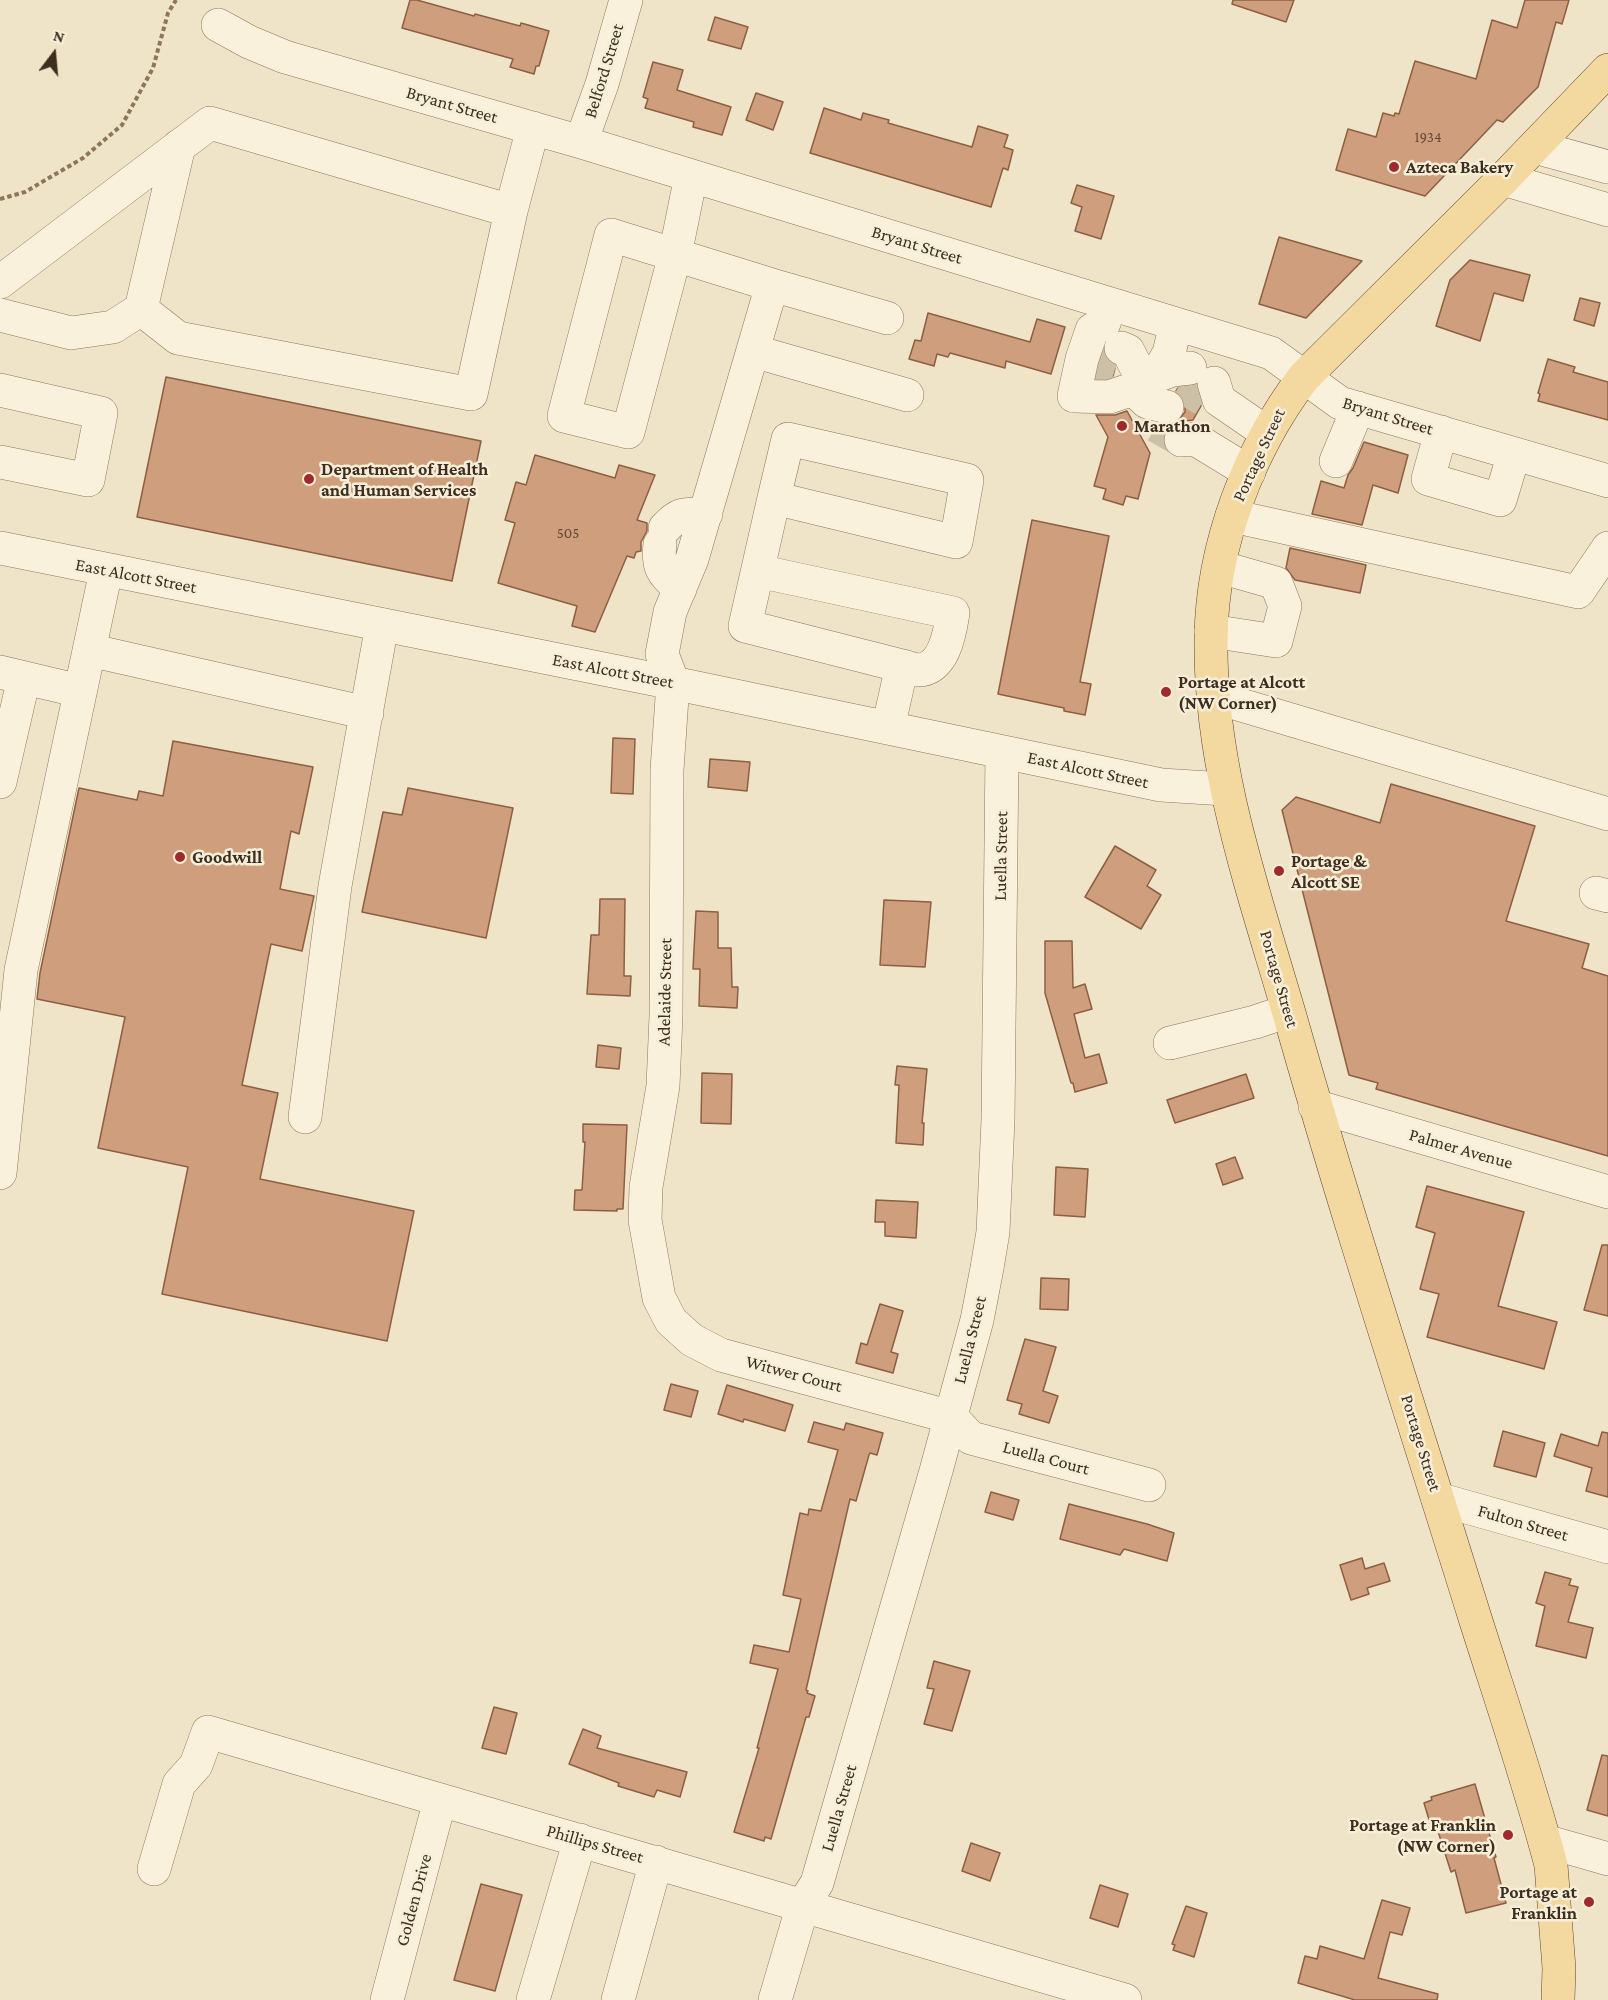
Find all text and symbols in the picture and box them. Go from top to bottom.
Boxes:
street label: Belford Street [579,21,629,121]
north arrow [24,24,84,84]
text: N [52,27,67,46]
street label: Bryant Street [404,82,500,128]
house number: 1934 [1414,128,1442,146]
place label: Azteca Bakery [1406,156,1513,178]
marker: Azteca Bakery [1387,160,1401,174]
street label: Bryant Street [869,221,965,269]
street label: Bryant Street [1340,392,1436,440]
street label: Portage Street [1228,405,1290,505]
place label: Marathon [1134,415,1211,437]
marker: Marathon [1115,419,1129,433]
place label: Department of Health and Human Services [321,458,488,500]
marker: Department of Health and Human Services [302,472,316,486]
house number: 505 [557,524,579,542]
street label: East Alcott Street [73,554,199,598]
street label: East Alcott Street [550,649,676,693]
place label: Portage at Alcott (NW Corner) [1178,671,1305,714]
marker: Portage at Alcott (NW Corner) [1159,685,1173,699]
street label: East Alcott Street [1025,747,1151,793]
street label: Luella Street [989,811,1013,901]
place label: Goodwill [192,846,262,868]
marker: Goodwill [173,850,187,864]
place label: Portage & Alcott SE [1291,850,1367,892]
marker: Portage & Alcott SE [1272,864,1286,878]
street label: Portage Street [1255,928,1303,1030]
street label: Adelaide Street [653,938,677,1046]
street label: Palmer Avenue [1407,1124,1515,1174]
street label: Luella Street [949,1294,991,1386]
street label: Witwer Court [743,1351,845,1397]
street label: Portage Street [1396,1392,1446,1494]
street label: Luella Court [1000,1436,1092,1480]
street label: Fulton Street [1475,1500,1571,1546]
street label: Luella Street [816,1762,862,1854]
place label: Portage at Franklin (NW Corner) [1349,1814,1496,1856]
street label: Phillips Street [544,1820,646,1868]
marker: Portage at Franklin (NW Corner) [1501,1828,1515,1842]
street label: Golden Drive [391,1852,437,1948]
place label: Portage at Franklin [1500,1881,1577,1924]
marker: Portage at Franklin [1582,1895,1596,1909]

